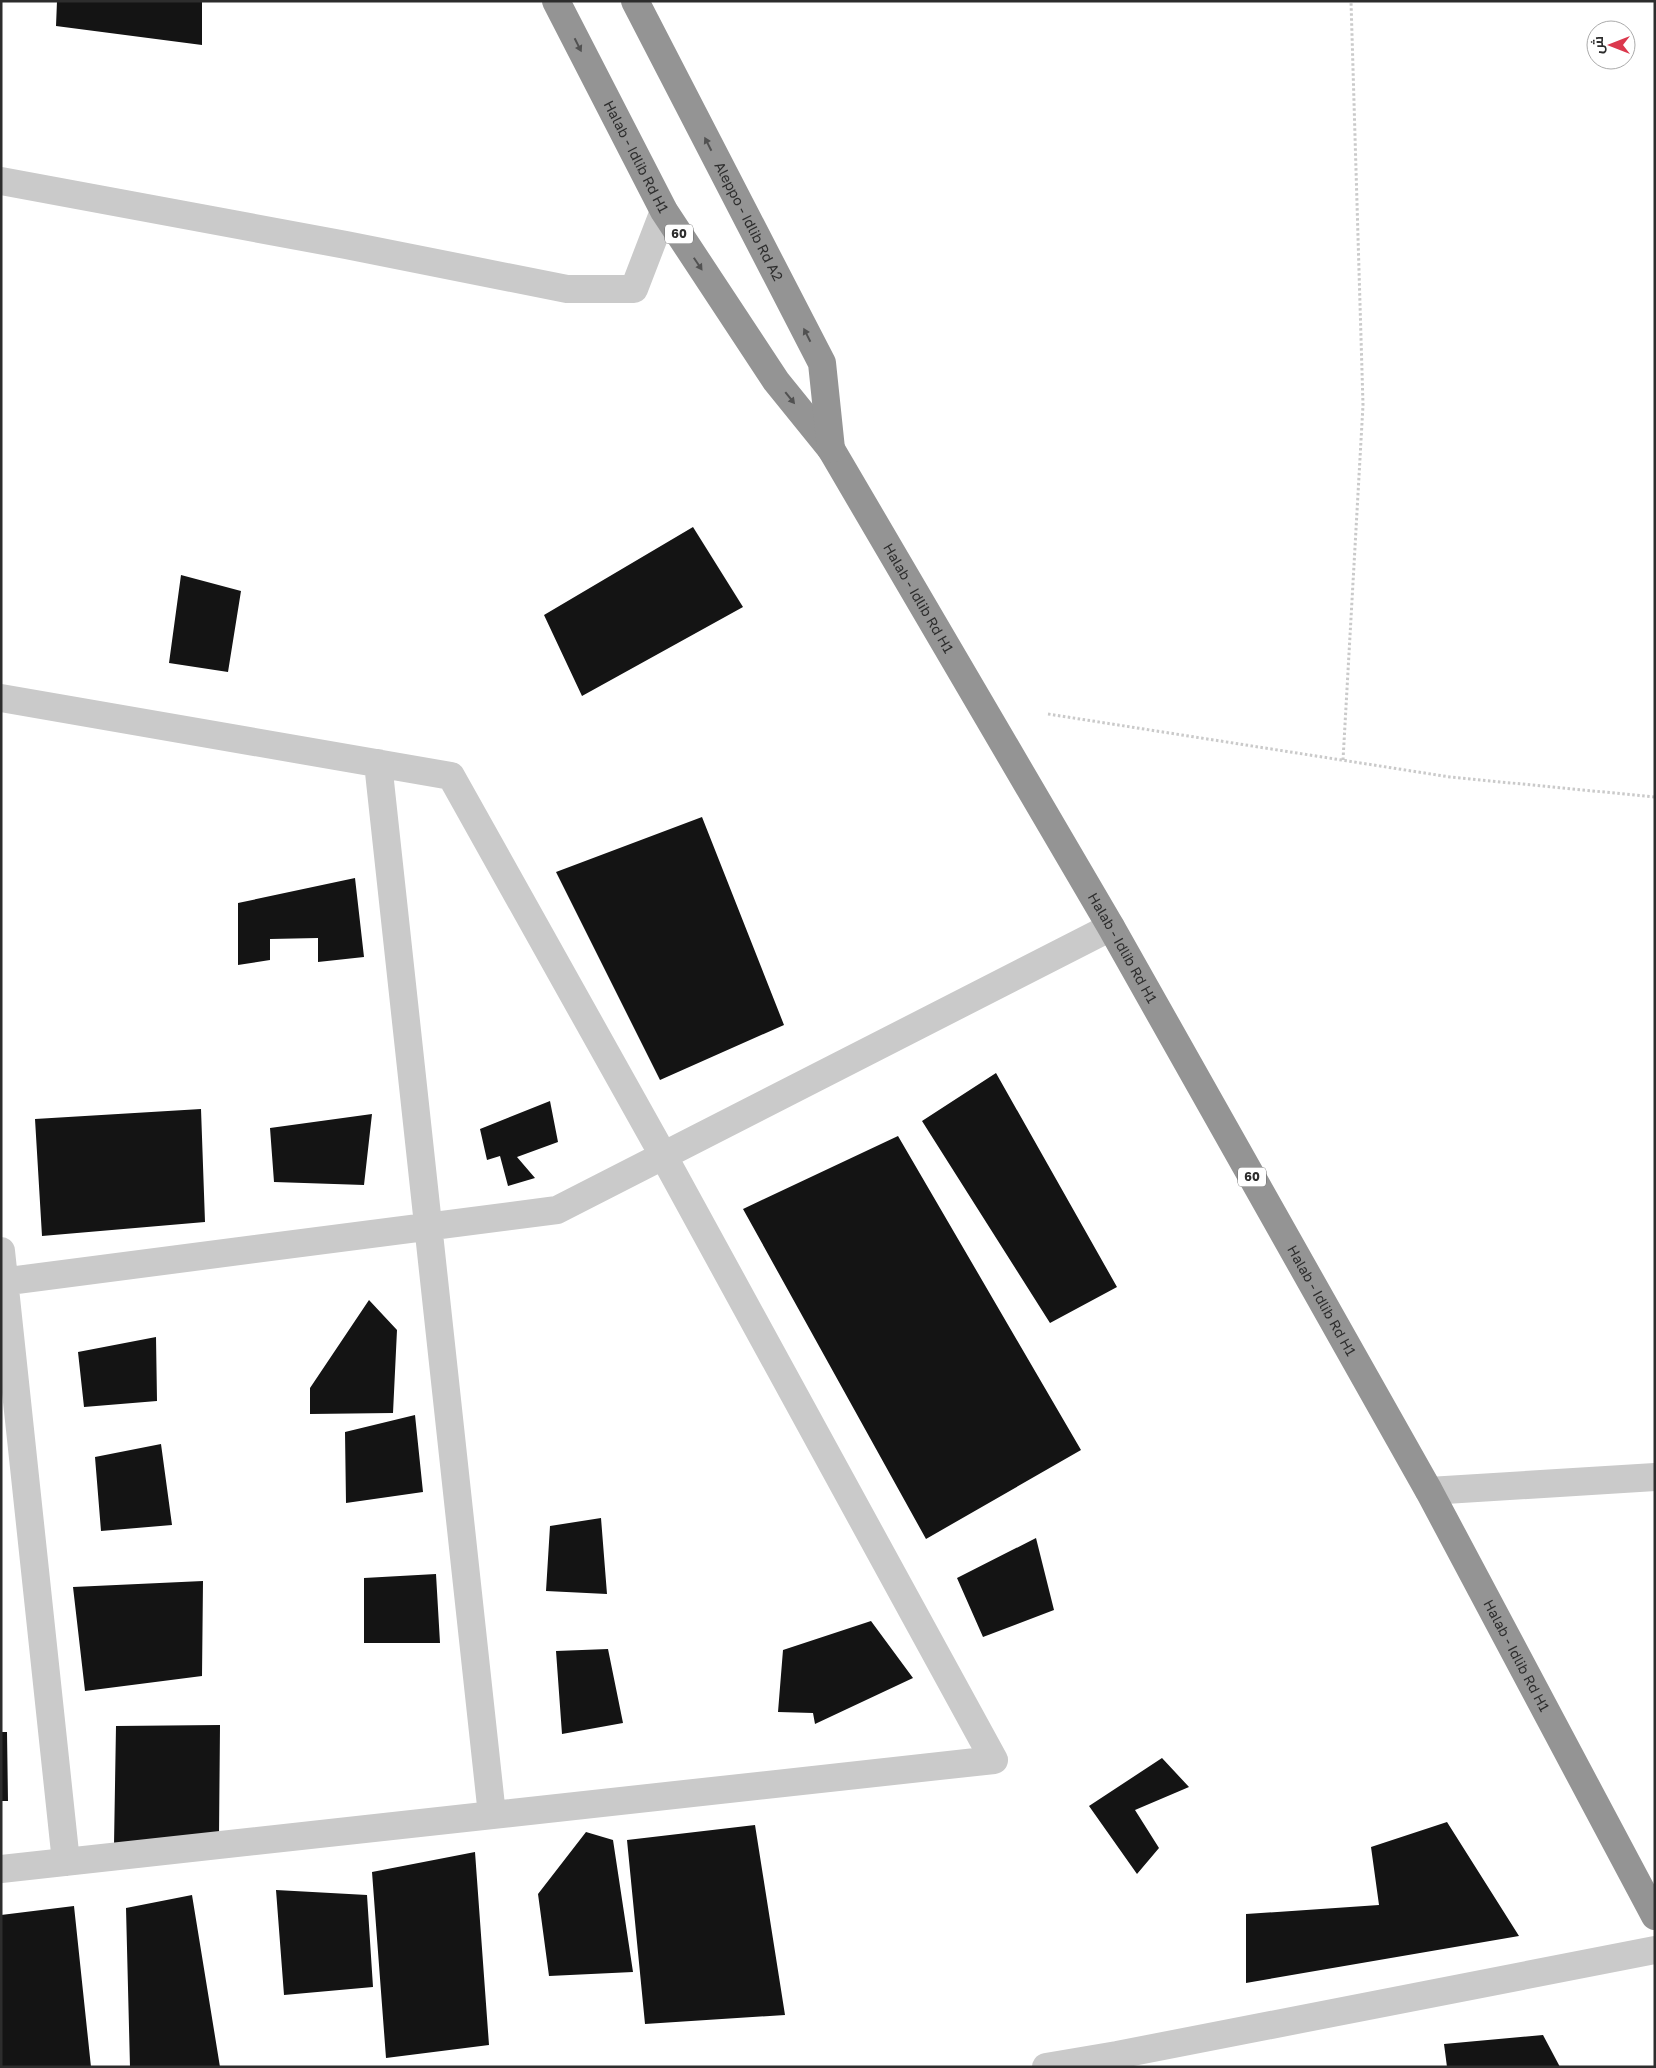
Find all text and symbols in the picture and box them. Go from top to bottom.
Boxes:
north arrow [1586,20,1636,70]
text: ش [1589,36,1607,54]
one-way arrow [574,37,582,52]
street label: Halab - Idlib Rd H1 [601,97,673,216]
one-way arrow [704,136,712,151]
street label: Aleppo - Idlib Rd A2 [711,159,787,284]
road number: 60 [665,224,693,243]
one-way arrow [694,257,703,270]
one-way arrow [803,327,811,342]
one-way arrow [784,391,795,404]
street label: Halab - Idlib Rd H1 [880,540,958,656]
street label: Halab - Idlib Rd H1 [1085,889,1161,1006]
road number: 60 [1238,1168,1266,1186]
street label: Halab - Idlib Rd H1 [1284,1242,1360,1359]
street label: Halab - Idlib Rd H1 [1480,1596,1554,1714]

